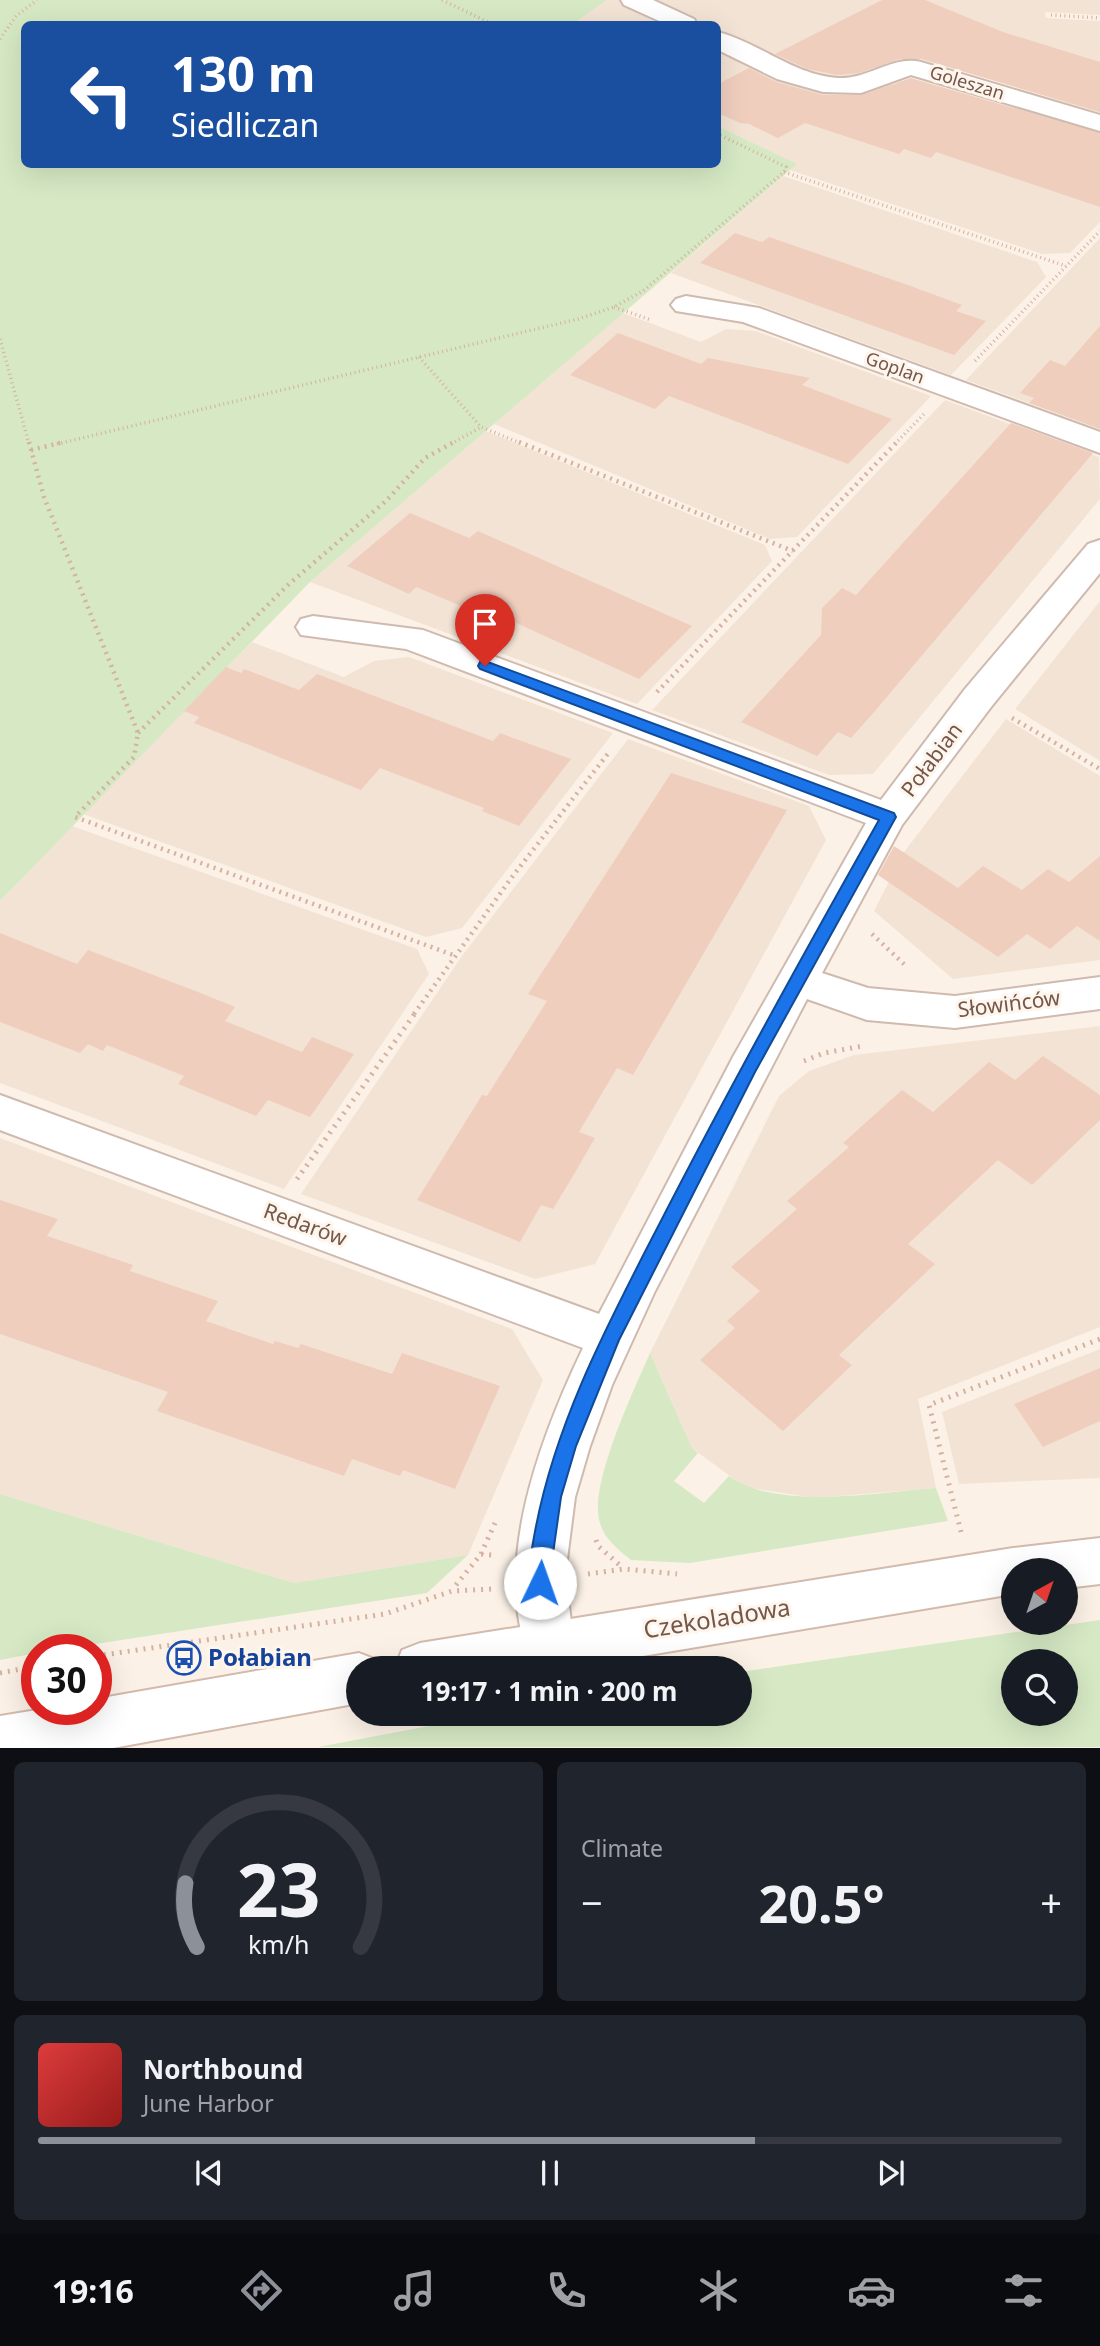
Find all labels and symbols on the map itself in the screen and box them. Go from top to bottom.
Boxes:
street label: Goleszan [927,59,1008,105]
street label: Goplan [863,345,928,389]
pin [455,594,515,666]
street label: Połabian [894,717,968,802]
street label: Słowińców [956,983,1062,1023]
street label: Redarów [260,1196,351,1252]
position arrow [503,1546,577,1620]
north arrow [1001,1558,1078,1634]
street label: Czekoladowa [641,1590,792,1645]
speed limit sign: 30 [21,1634,112,1725]
bus stop icon: Połabian [165,1639,203,1677]
place label: Połabian [208,1640,312,1673]

